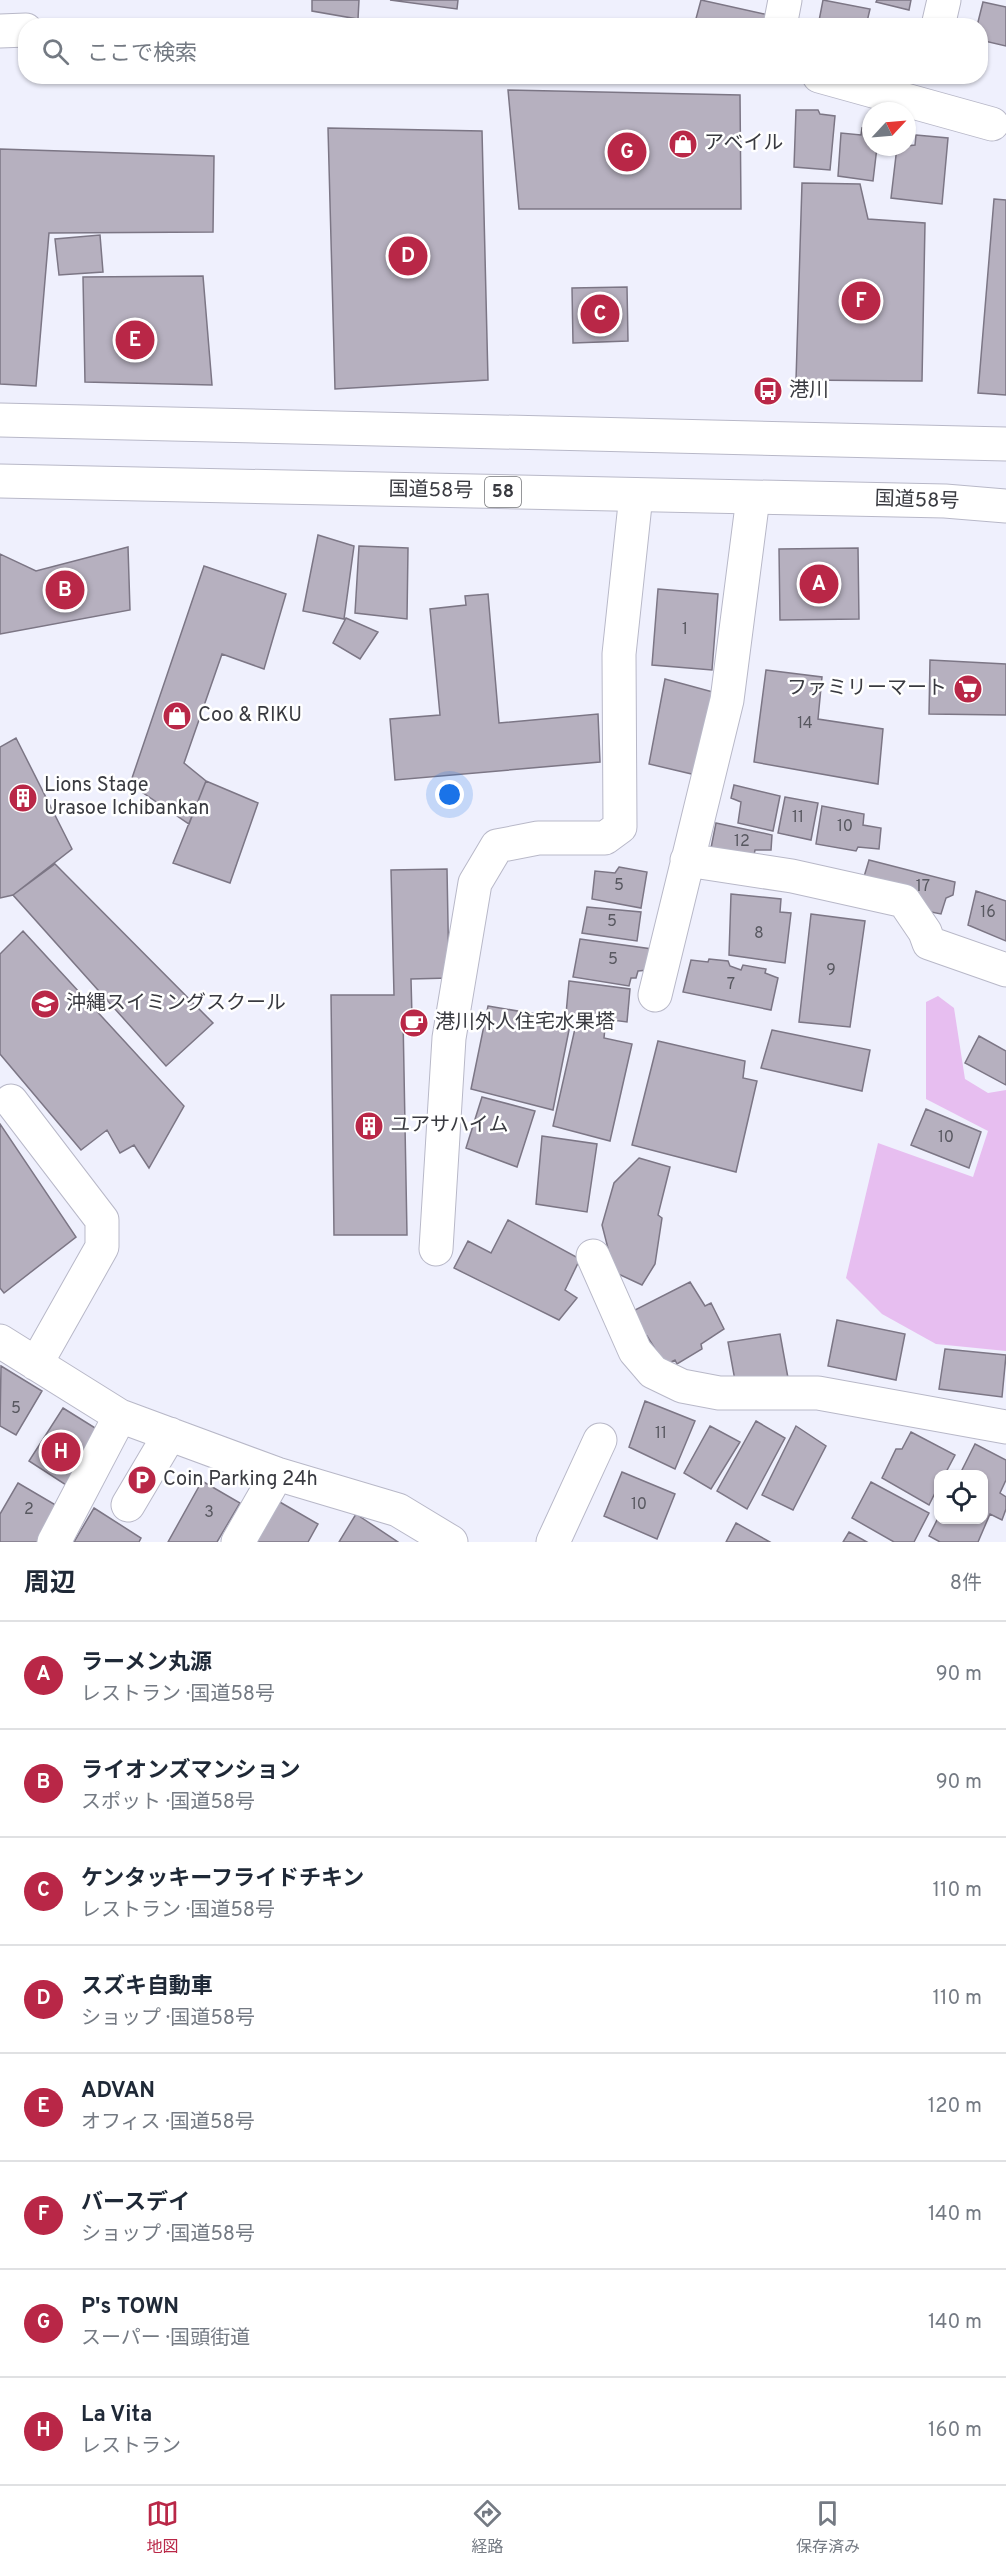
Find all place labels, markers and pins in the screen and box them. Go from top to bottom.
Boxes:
shop icon: アベイル [667,128,699,160]
pin: G [608,130,646,174]
place label: アベイル [704,131,784,157]
pin: D [388,234,428,278]
pin: F [842,278,880,324]
pin: C [580,292,620,336]
pin: E [116,318,154,362]
bus stop icon: 港川 [752,375,784,407]
place label: 港川 [789,378,829,404]
pin: A [800,562,838,606]
pin: B [46,568,84,612]
supermarket icon: ファミリーマート [952,673,984,705]
place label: ファミリーマート [787,676,947,702]
shop icon: Coo & RIKU [161,700,193,732]
place label: Coo & RIKU [198,703,302,729]
place label: Lions Stage Urasoe Ichibankan [44,773,210,822]
building icon: Lions Stage Urasoe Ichibankan [7,782,39,814]
school or university icon: 沖縄スイミングスクール [29,988,61,1020]
place label: 沖縄スイミングスクール [66,991,286,1017]
cafe icon: 港川外人住宅水果塔 [398,1007,430,1039]
place label: 港川外人住宅水果塔 [435,1010,615,1036]
building icon: ユアサハイム [353,1110,385,1142]
place label: ユアサハイム [390,1113,508,1139]
pin: H [42,1430,80,1474]
parking icon: Coin Parking 24h [126,1464,158,1496]
place label: Coin Parking 24h [163,1467,318,1493]

